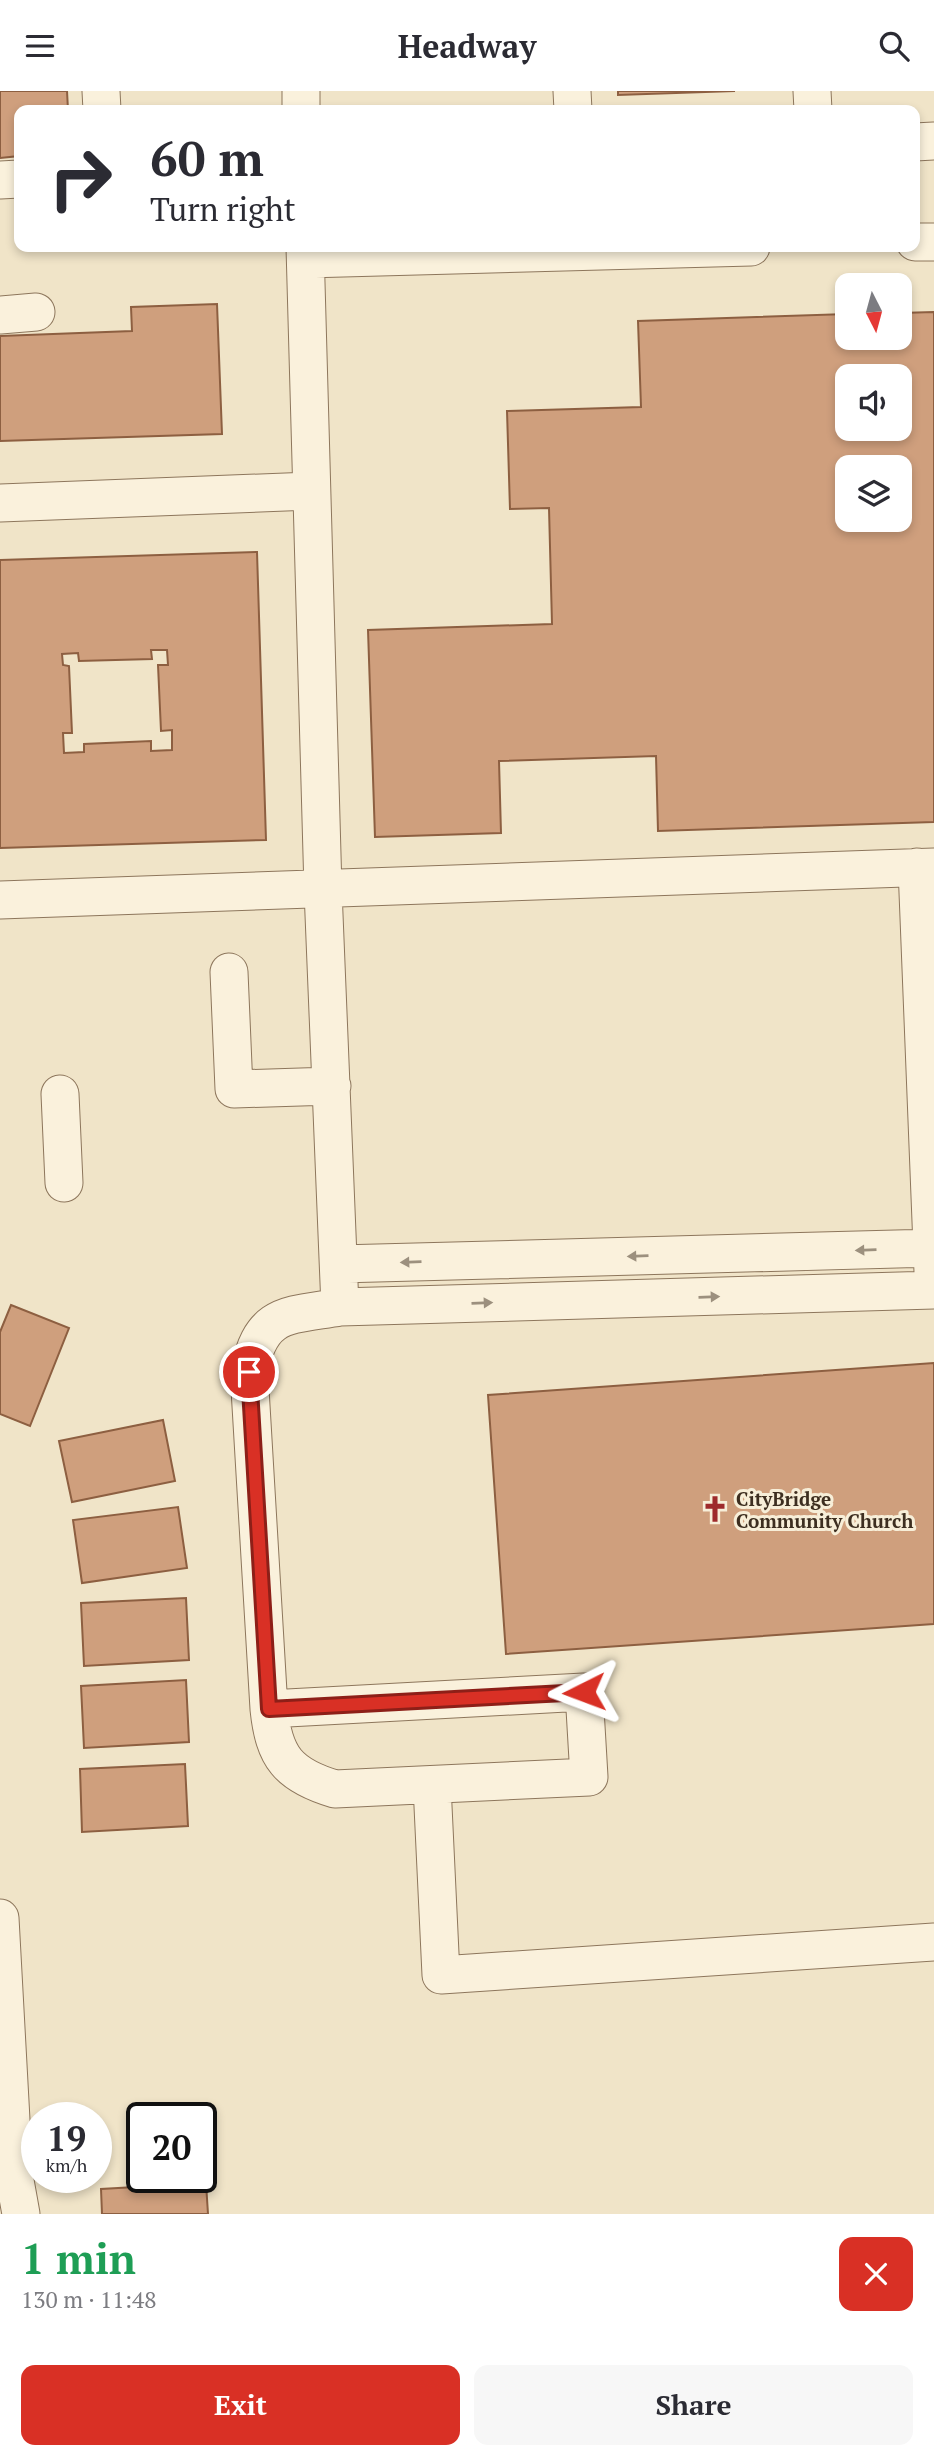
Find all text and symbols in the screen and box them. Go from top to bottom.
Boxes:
text: Headway [398,25,536,67]
icon: menu [21,27,59,65]
icon: search [875,27,913,65]
text: 60 m [150,125,264,190]
icon: right [35,133,126,224]
text: Turn right [150,188,296,230]
north arrow [835,273,912,350]
map controls [835,273,912,532]
button: sound [835,364,912,441]
button: layers [835,455,912,532]
one-way arrow [855,1244,877,1256]
one-way arrow [627,1251,649,1262]
one-way arrow [400,1257,422,1268]
one-way arrow [699,1291,721,1302]
one-way arrow [471,1298,493,1309]
pin [219,1342,279,1402]
icon: arrive [230,1353,268,1391]
place label: CityBridge Community Church [736,1486,913,1533]
church icon: CityBridge Community Church [700,1494,730,1524]
position arrow [547,1655,621,1729]
speed limit sign: 20 [126,2102,217,2193]
text: 19 [47,2115,86,2161]
text: km/h [46,2153,87,2177]
text: 1 min [21,2230,136,2286]
button: close [839,2237,913,2311]
text: 130 m · 11:48 [21,2284,156,2315]
button: Exit [21,2365,460,2445]
button: Share [474,2365,913,2445]

